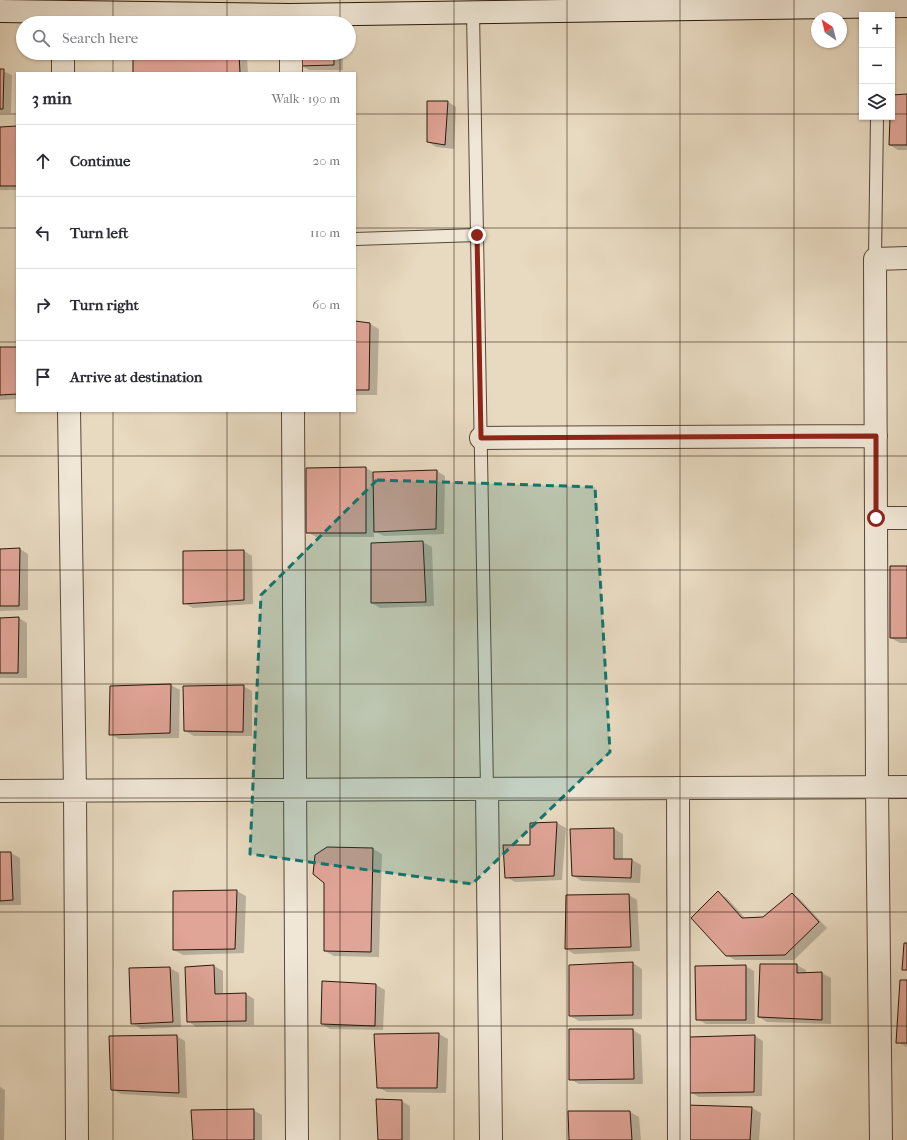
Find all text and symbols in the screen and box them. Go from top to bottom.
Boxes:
north arrow [811,12,847,48]
map controls [859,12,895,120]
button: + [859,12,895,48]
search box [16,16,356,60]
icon: search [30,27,52,49]
text: Search here [62,29,138,47]
button: − [859,48,895,84]
button: layers [859,84,895,120]
text: 3 min [32,88,72,108]
text: Walk · 190 m [271,91,340,106]
icon: ahead [32,150,54,172]
text: Continue [70,152,130,170]
text: 20 m [313,153,340,168]
icon: left [32,222,54,244]
text: Turn left [70,224,128,242]
text: 110 m [310,225,340,240]
route end [468,226,486,244]
icon: right [32,294,54,316]
text: Turn right [70,296,139,314]
text: 60 m [312,297,340,312]
icon: arrive [32,366,54,388]
text: Arrive at destination [70,368,202,386]
route start [867,509,885,527]

